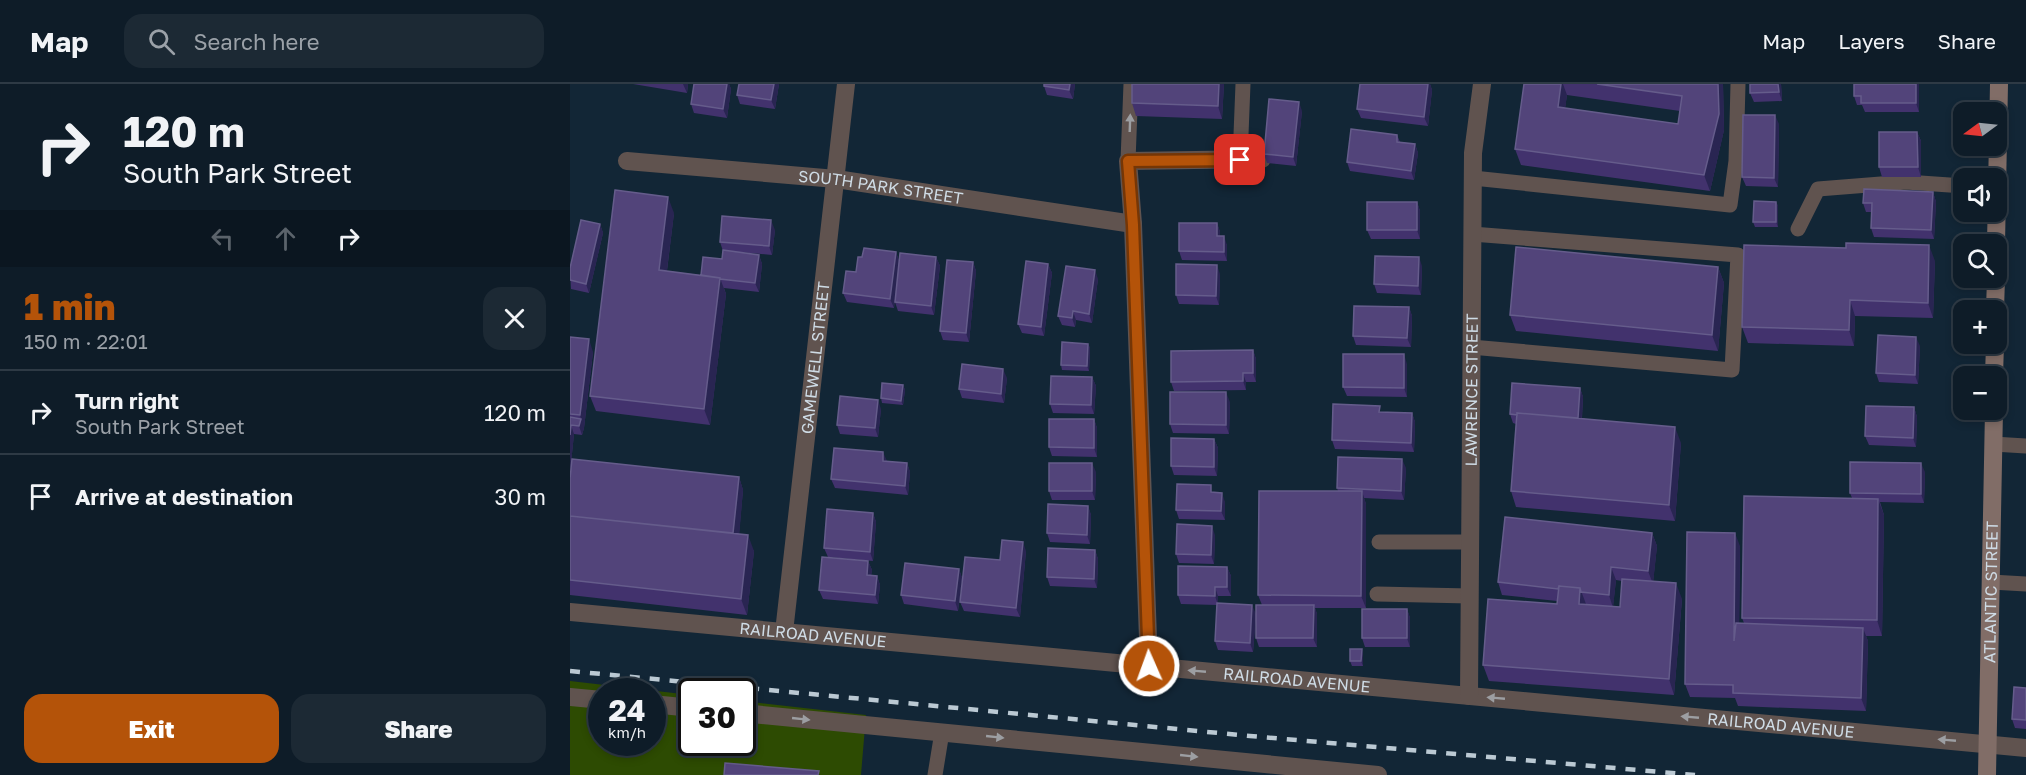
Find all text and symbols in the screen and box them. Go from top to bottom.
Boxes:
search box [124,14,544,68]
text: Map [30,25,88,58]
icon: search [145,25,178,58]
text: Search here [193,28,319,55]
text: Map [1762,28,1805,54]
text: Layers [1838,28,1905,54]
text: Share [1938,28,1996,54]
north arrow [1953,102,2007,156]
map controls [1953,102,2007,420]
text: 120 m [123,106,245,156]
icon: right [24,108,102,186]
one-way arrow [1126,113,1135,132]
pin [1214,134,1265,185]
icon: arrive [1223,143,1256,176]
text: South Park Street [123,157,352,189]
street label: SOUTH PARK STREET [797,166,965,208]
button: sound [1953,168,2007,222]
icon: left [206,222,239,255]
icon: ahead [269,222,302,255]
icon: right [332,222,365,255]
button: search [1953,234,2007,288]
street label: GAMEWELL STREET [796,280,834,435]
text: 1 min [24,285,115,328]
button: close [483,287,546,350]
button: + [1953,300,2007,354]
street label: LAWRENCE STREET [1461,313,1482,466]
text: 150 m · 22:01 [24,329,148,353]
button: − [1953,366,2007,420]
text: Turn right [75,387,179,414]
icon: right [24,396,57,429]
text: 120 m [484,399,546,426]
text: South Park Street [75,414,245,438]
icon: arrive [24,480,57,513]
text: Arrive at destination [75,483,293,510]
text: 30 m [495,483,546,510]
street label: ATLANTIC STREET [1979,521,2002,663]
street label: RAILROAD AVENUE [739,618,887,652]
position arrow [1117,634,1181,698]
street label: RAILROAD AVENUE [1222,663,1371,697]
one-way arrow [1188,666,1207,676]
speed limit sign: 30 [678,678,756,756]
text: 24 [608,692,646,728]
one-way arrow [1486,693,1505,703]
button: Exit [24,694,279,763]
button: Share [291,694,546,763]
street label: RAILROAD AVENUE [1706,708,1855,742]
one-way arrow [1680,712,1699,722]
one-way arrow [791,714,810,724]
text: km/h [608,723,646,741]
one-way arrow [985,732,1004,742]
one-way arrow [1937,735,1956,745]
one-way arrow [1179,751,1198,761]

